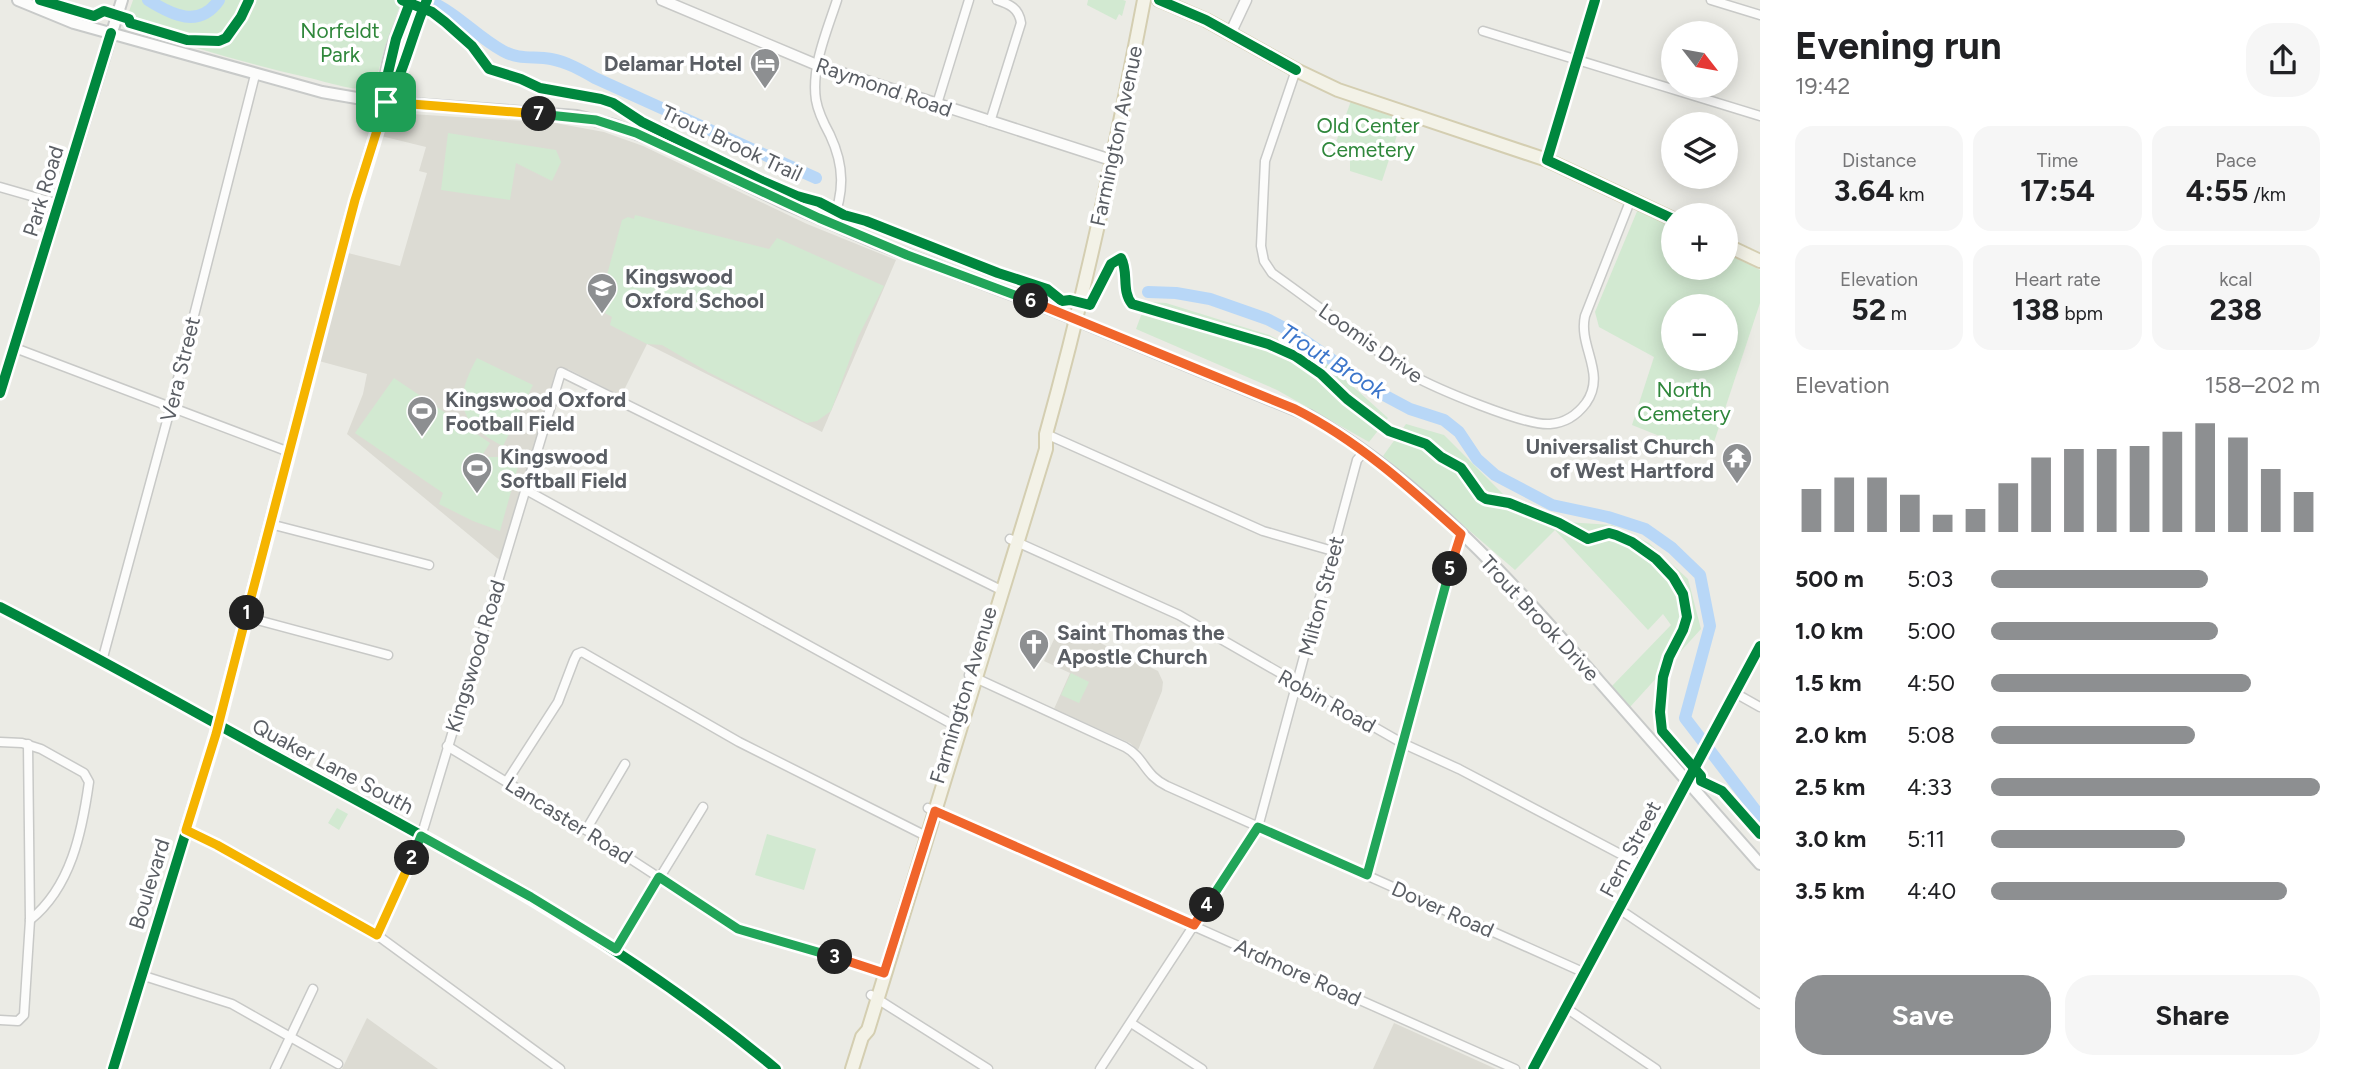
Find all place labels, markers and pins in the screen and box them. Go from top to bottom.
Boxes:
hotel icon: Delamar Hotel [748,46,782,90]
place label: Delamar Hotel [604,51,742,76]
pin [356,72,416,132]
pin: 7 [522,96,556,132]
place label: Kingswood Oxford School [625,264,764,313]
school or university icon: Kingswood Oxford School [585,271,619,315]
pin: 6 [1014,284,1048,318]
place label: Kingswood Oxford Football Field [445,387,626,436]
sports icon: Kingswood Oxford Football Field [405,394,439,438]
place label: Universalist Church of West Hartford [1525,434,1714,483]
temple icon: Universalist Church of West Hartford [1720,441,1754,485]
place label: Kingswood Softball Field [500,444,627,493]
sports icon: Kingswood Softball Field [460,451,494,495]
pin: 5 [1432,552,1468,586]
pin: 1 [230,596,264,630]
place label: Saint Thomas the Apostle Church [1057,620,1225,669]
church icon: Saint Thomas the Apostle Church [1017,627,1051,671]
pin: 2 [394,840,430,876]
pin: 4 [1190,888,1224,922]
pin: 3 [818,940,852,974]

